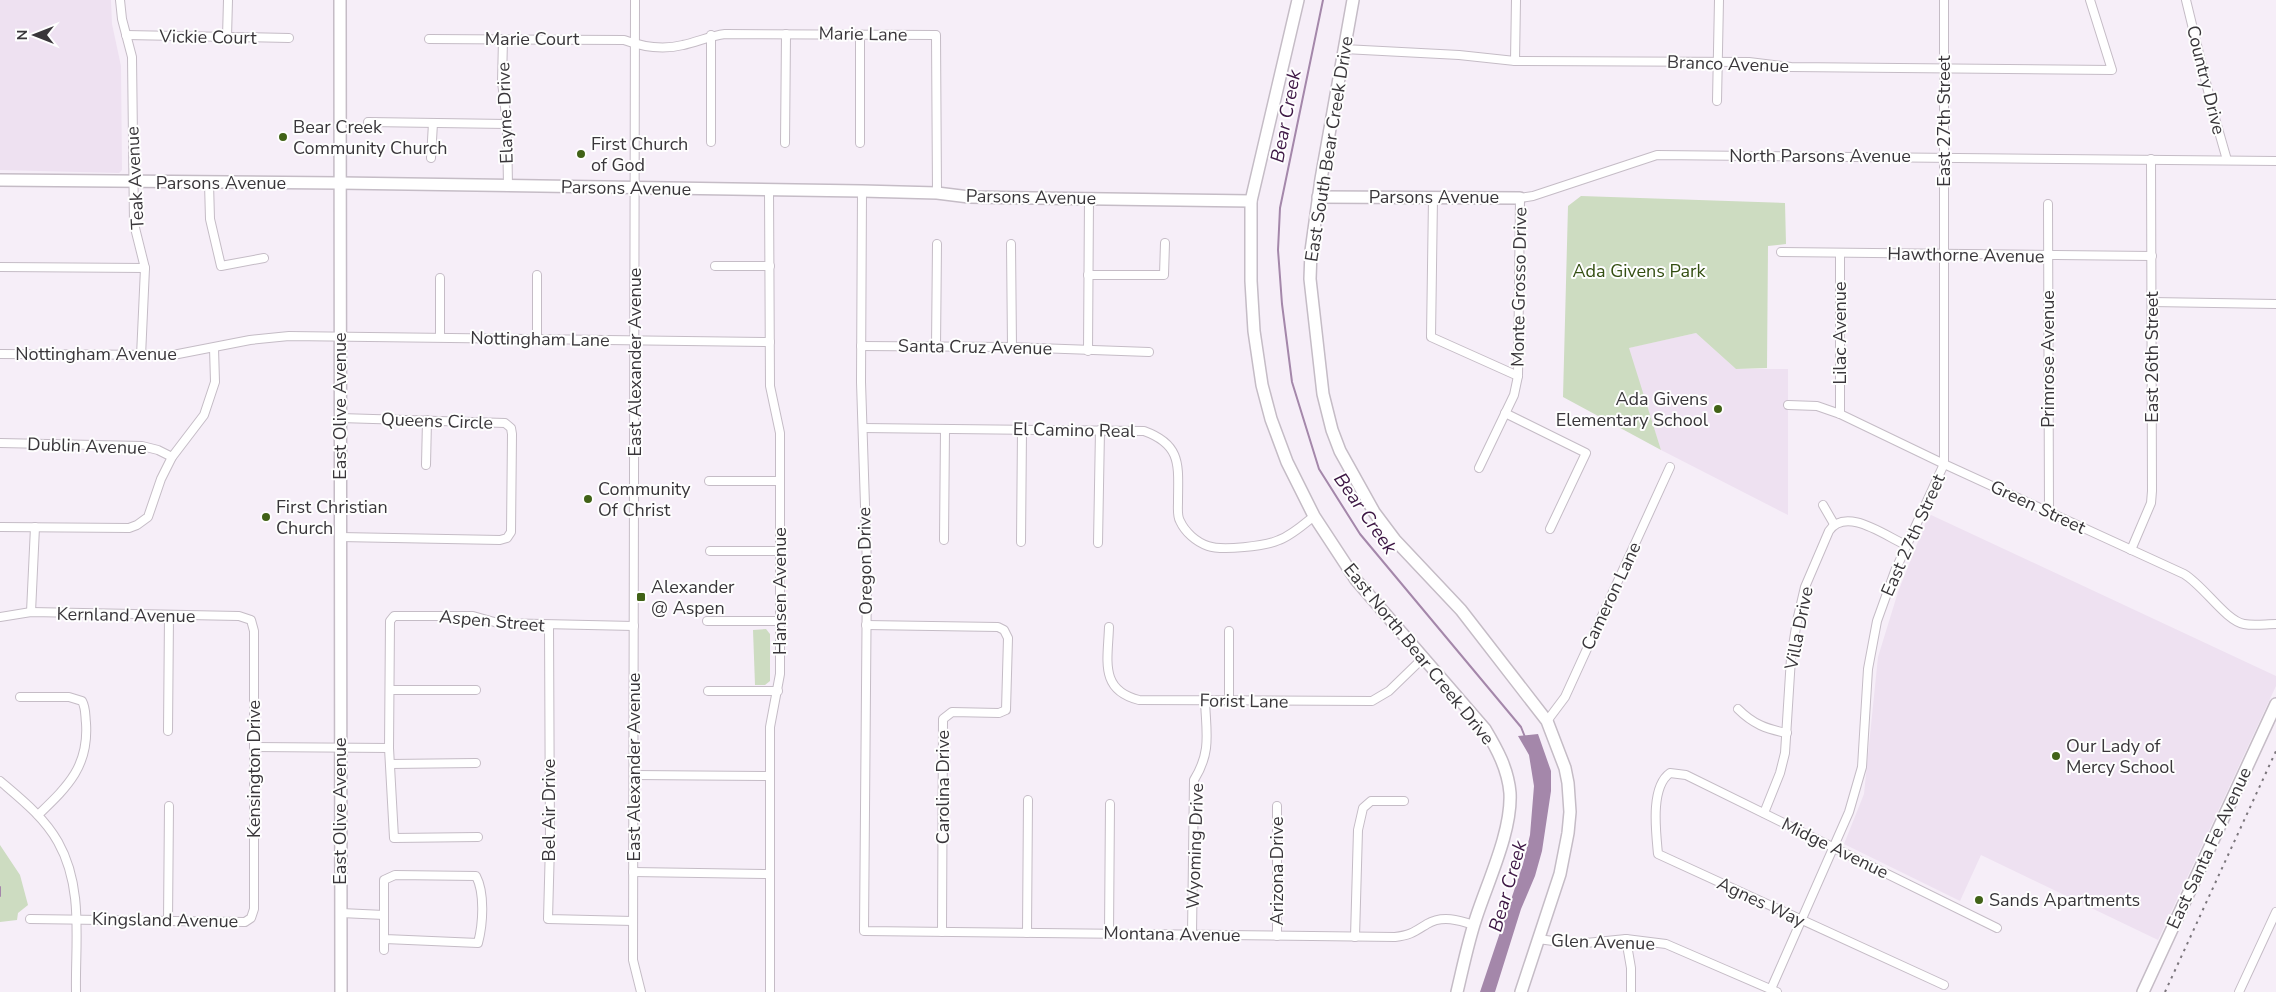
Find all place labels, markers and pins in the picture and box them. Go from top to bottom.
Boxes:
place label: Bear Creek Community Church [293,115,447,160]
marker: Bear Creek Community Church [277,131,289,143]
place label: First Church of God [591,132,688,177]
marker: First Church of God [575,148,587,160]
place label: Ada Givens Elementary School [1556,387,1709,432]
marker: Ada Givens Elementary School [1712,403,1724,415]
place label: Community Of Christ [598,477,691,522]
marker: Community Of Christ [582,493,594,505]
place label: First Christian Church [276,495,388,540]
marker: First Christian Church [260,511,272,523]
place label: Alexander @ Aspen [651,575,735,620]
marker: Alexander @ Aspen [635,591,647,603]
place label: Our Lady of Mercy School [2066,734,2175,779]
marker: Our Lady of Mercy School [2050,750,2062,762]
place label: Sands Apartments [1989,888,2140,912]
marker: Sands Apartments [1973,894,1985,906]

